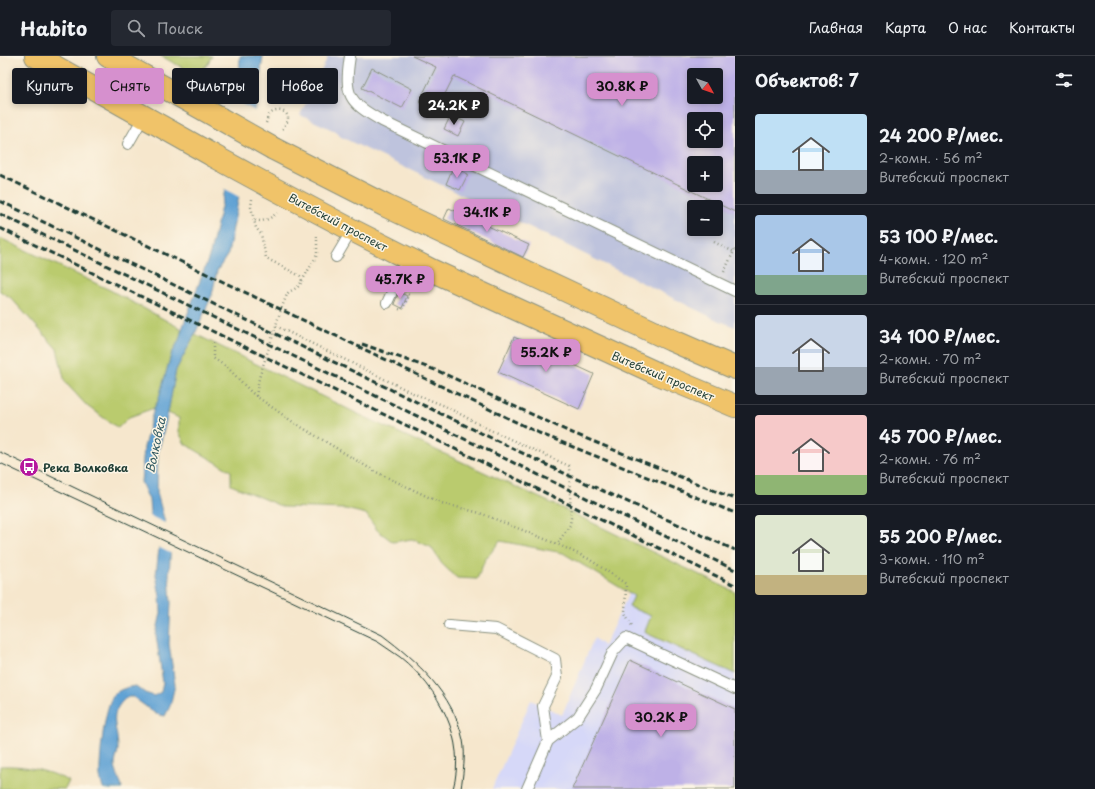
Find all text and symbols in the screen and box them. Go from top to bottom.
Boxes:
search box [111,10,391,46]
text: Habito [20,14,87,42]
text: Поиск [157,16,203,39]
icon: search [125,17,147,39]
text: Главная [809,17,863,38]
text: Карта [885,17,926,38]
text: О нас [948,17,987,38]
text: Контакты [1009,17,1075,38]
text: Объектов: 7 [755,67,858,93]
chip: Купить [12,68,87,104]
chip: Снять [95,68,164,104]
chip: Фильтры [172,68,259,104]
chip: Новое [267,68,338,104]
north arrow [687,68,723,104]
map controls [687,68,723,236]
icon: filters [1053,69,1075,91]
pin: 30.8K ₽ [585,73,659,107]
text: 30.8K ₽ [596,76,648,95]
pin: 24.2K ₽ [417,92,491,126]
text: 24.2K ₽ [428,95,480,114]
button: locate [687,112,723,148]
text: 24 200 ₽/мес. [879,122,1003,148]
icon: home [787,130,835,178]
pin: 53.1K ₽ [420,145,494,179]
text: 53.1K ₽ [433,148,481,167]
text: 2-комн. · 56 m² [879,148,982,167]
button: + [687,156,723,192]
text: Витебский проспект [879,167,1009,186]
street label: Витебский проспект [286,189,391,256]
pin: 34.1K ₽ [450,199,524,233]
button: − [687,200,723,236]
text: 34.1K ₽ [463,202,511,221]
text: 53 100 ₽/мес. [879,223,998,249]
icon: home [787,231,835,279]
text: 4-комн. · 120 m² [879,249,988,268]
pin: 45.7K ₽ [363,266,437,300]
text: Витебский проспект [879,268,1009,287]
text: 45.7K ₽ [375,269,425,288]
text: 34 100 ₽/мес. [879,323,1000,349]
icon: home [787,331,835,379]
pin: 55.2K ₽ [509,339,583,373]
text: 55.2K ₽ [520,342,572,361]
street label: Витебский проспект [609,347,717,406]
text: 2-комн. · 70 m² [879,349,982,368]
text: Витебский проспект [879,368,1009,387]
water label: Волковка [140,415,170,475]
text: 45 700 ₽/мес. [879,423,1002,449]
icon: home [787,431,835,479]
text: 2-комн. · 76 m² [879,449,981,468]
bus stop icon: Река Волковка [18,456,40,478]
place label: Река Волковка [43,459,129,476]
text: Витебский проспект [879,468,1009,487]
text: 55 200 ₽/мес. [879,523,1002,549]
icon: home [787,531,835,579]
text: 3-комн. · 110 m² [879,549,985,568]
text: Витебский проспект [879,568,1009,587]
pin: 30.2K ₽ [624,704,698,738]
text: 30.2K ₽ [634,707,688,726]

